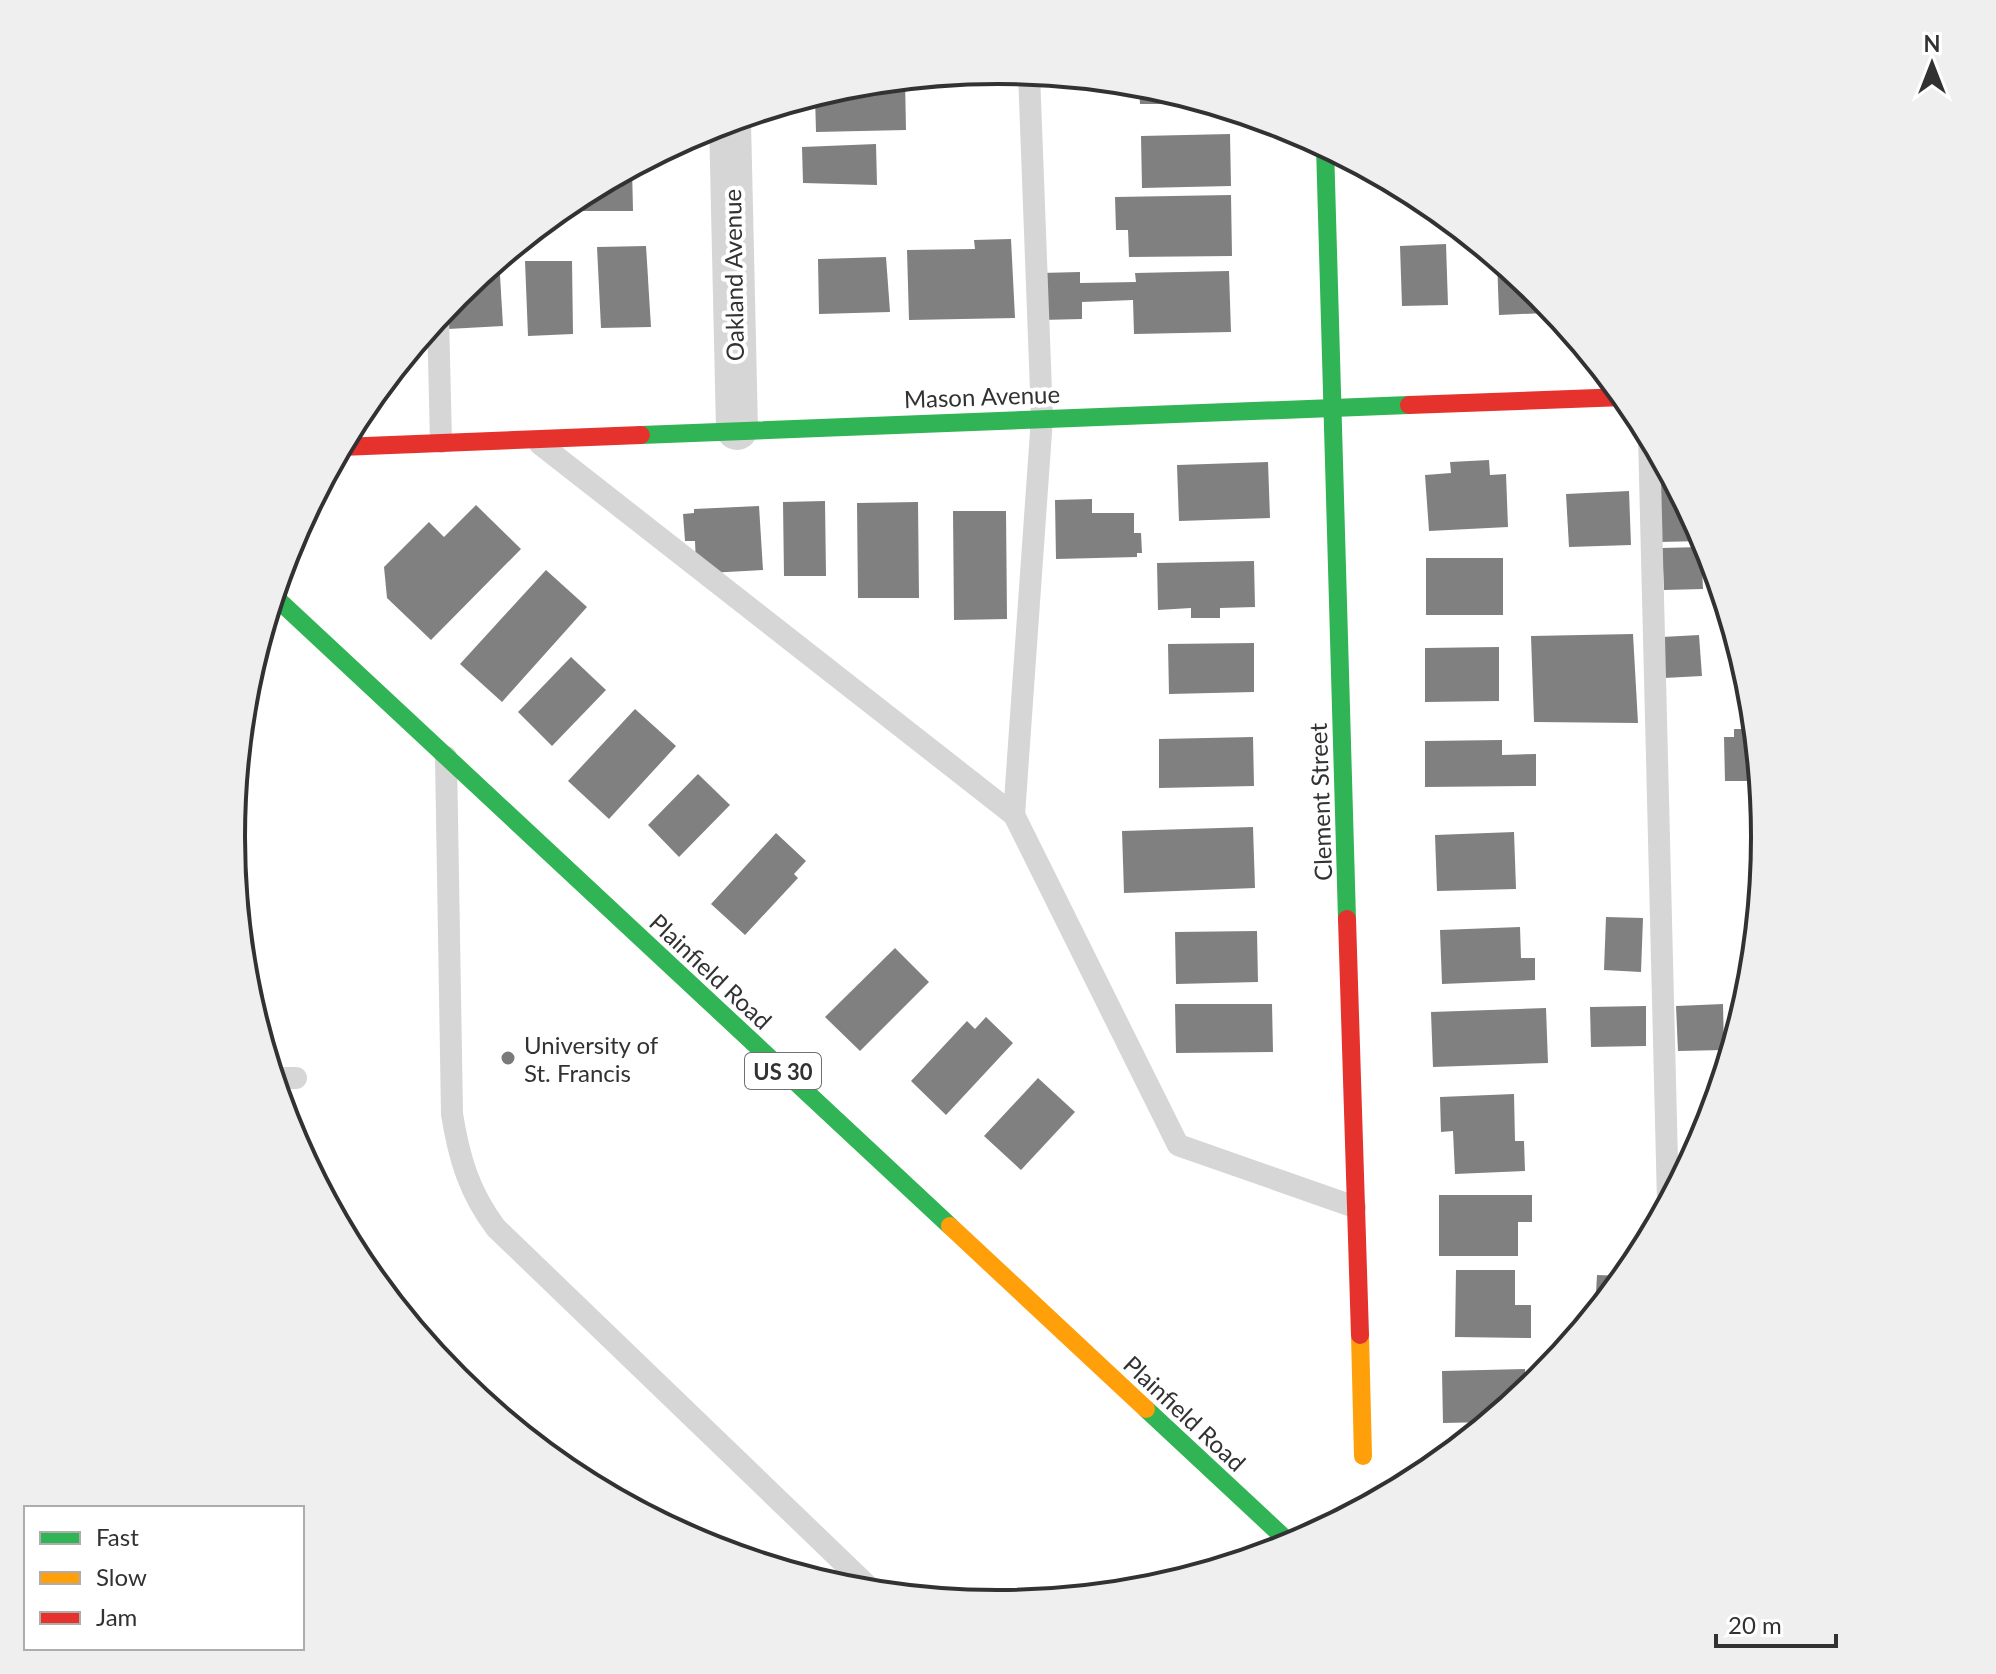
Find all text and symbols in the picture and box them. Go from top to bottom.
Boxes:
north arrow [1892,24,1972,104]
text: N [1924,30,1940,57]
street label: Oakland Avenue [717,189,749,361]
street label: Mason Avenue [904,379,1060,413]
street label: Clement Street [1303,722,1337,881]
street label: Plainfield Road [644,907,778,1035]
place label: University of St. Francis [524,1030,659,1087]
marker: University of St. Francis [499,1049,517,1067]
road number: US 30 [745,1053,821,1089]
street label: Plainfield Road [1118,1349,1252,1477]
legend [24,1506,304,1650]
text: Fast [96,1522,139,1551]
text: Slow [96,1562,147,1591]
scale bar [1716,1598,1836,1648]
text: Jam [96,1602,137,1631]
text: 20 m [1728,1610,1782,1639]

